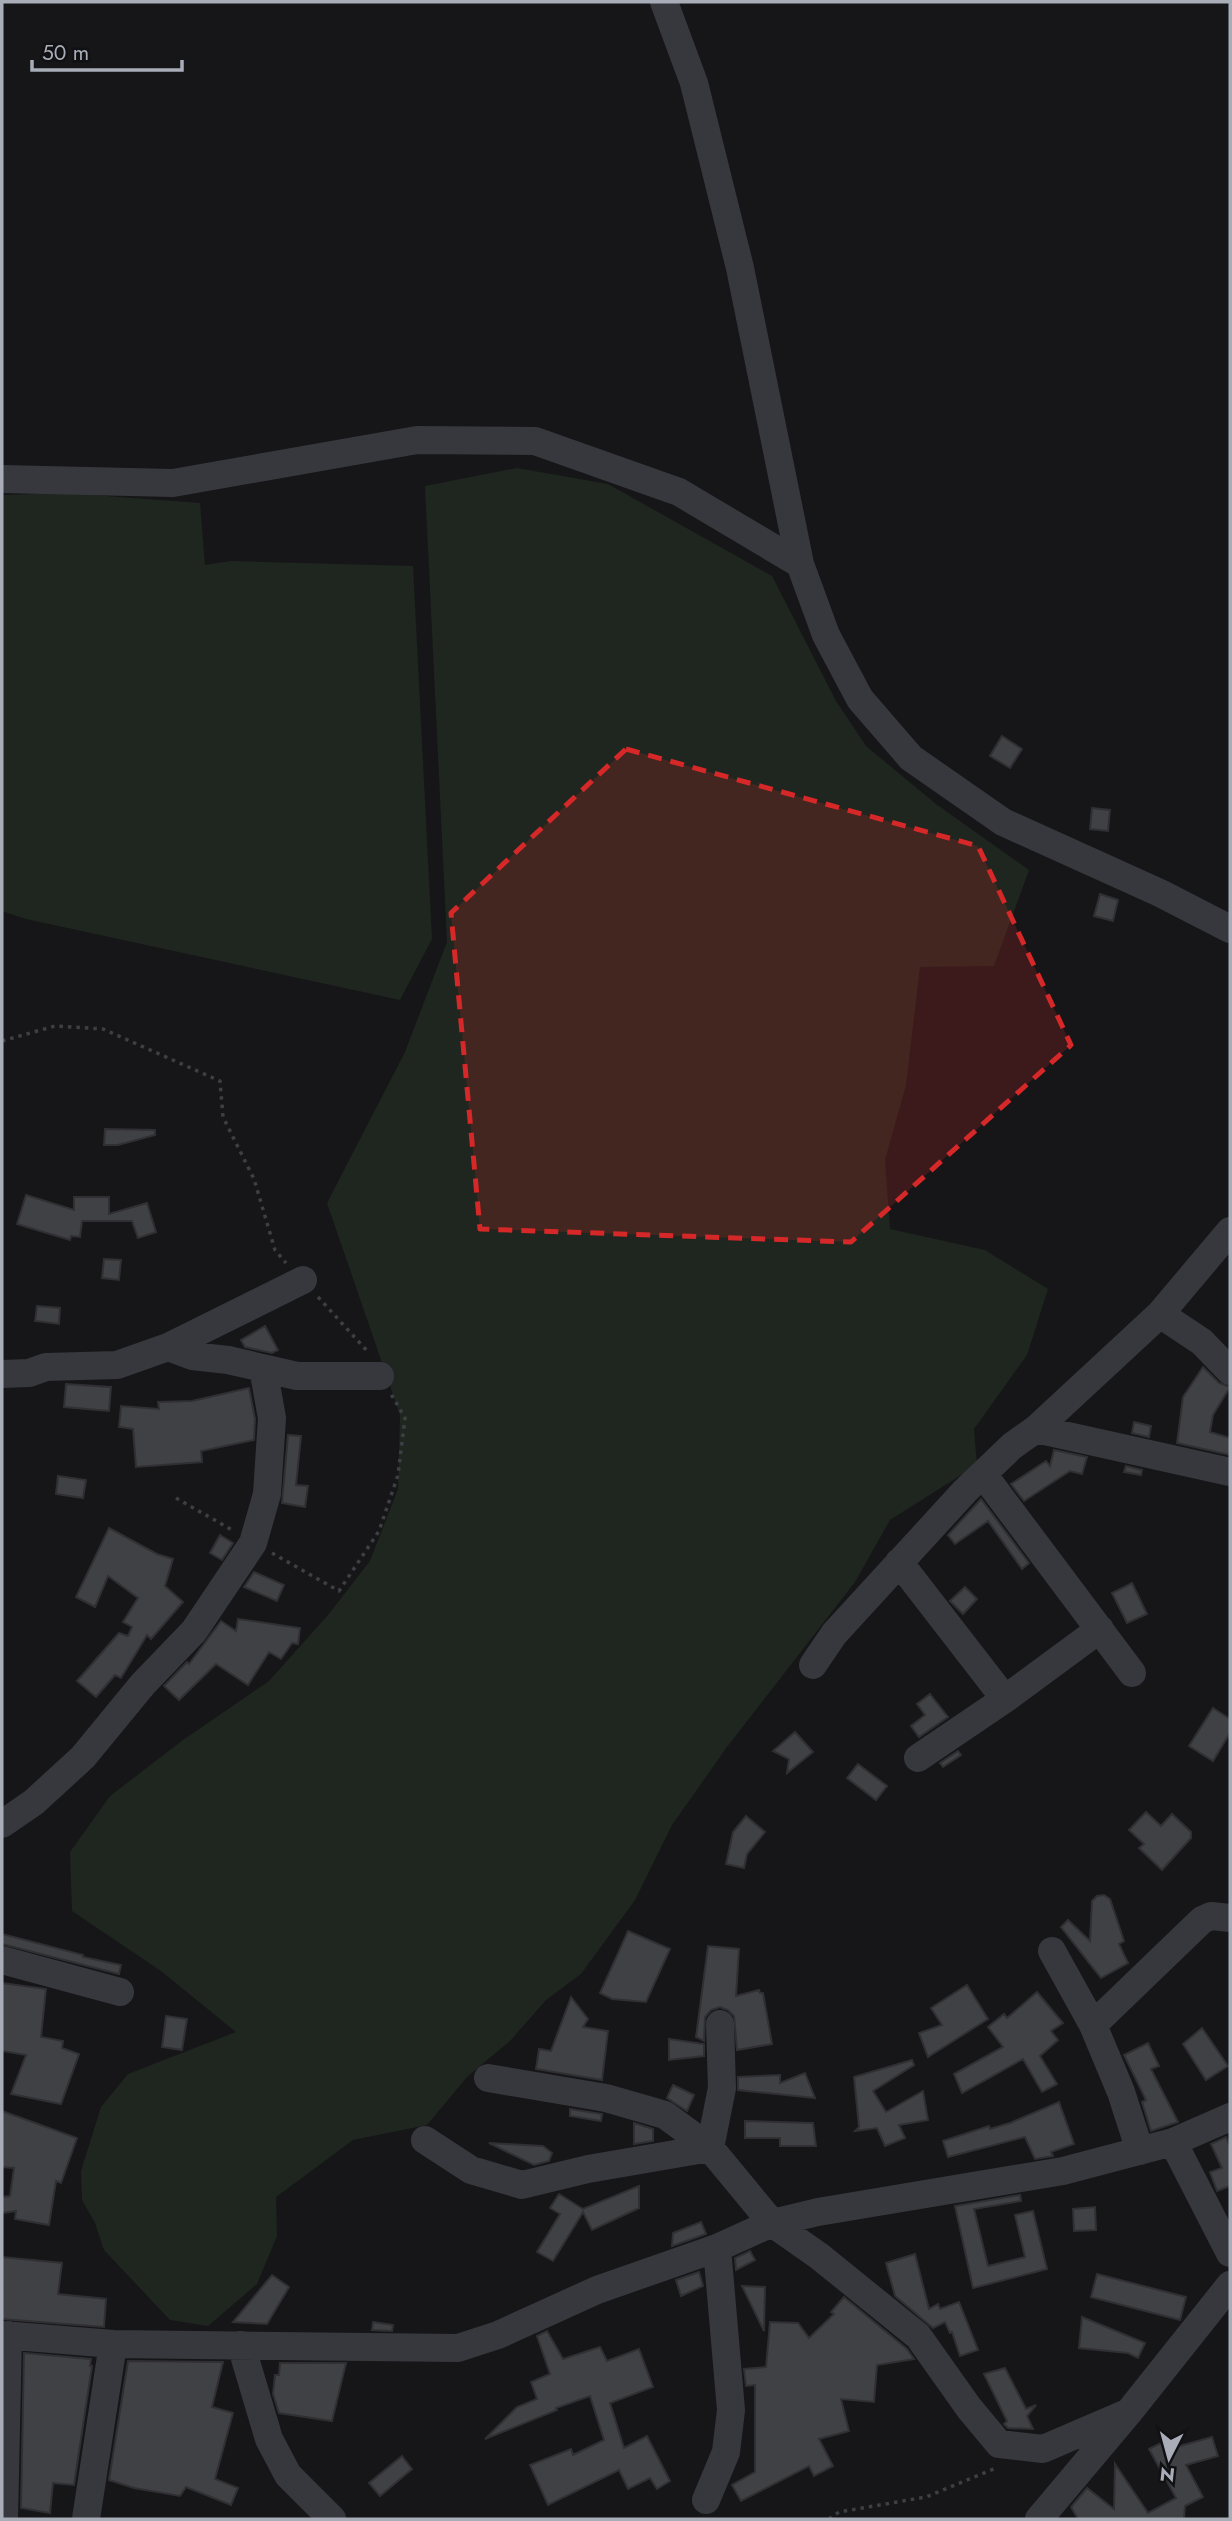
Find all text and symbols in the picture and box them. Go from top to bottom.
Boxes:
scale bar [32,28,182,72]
text: 50 m [42,38,89,68]
north arrow [1134,2423,1204,2493]
text: N [1158,2460,1176,2489]

